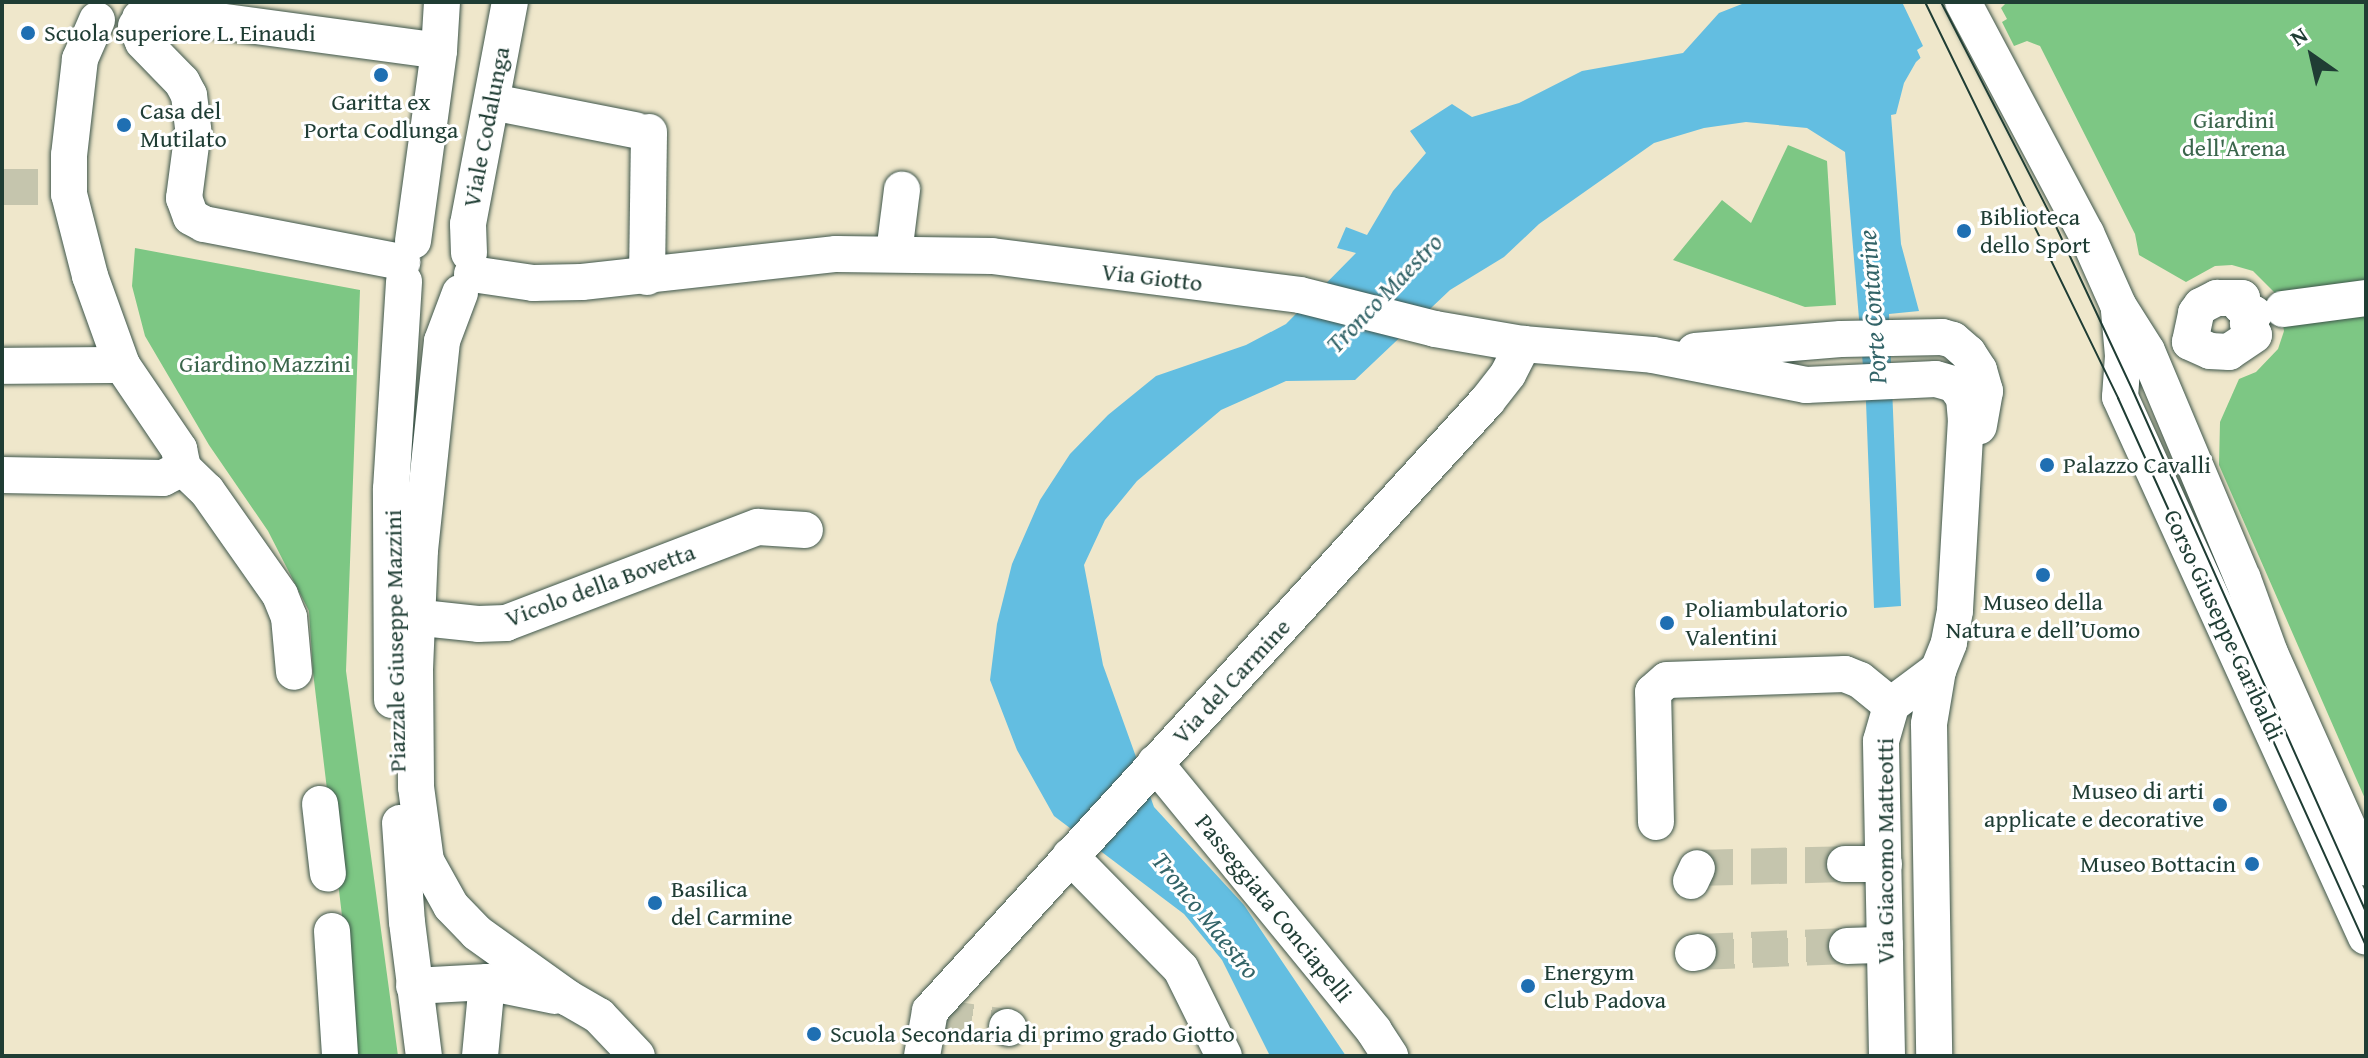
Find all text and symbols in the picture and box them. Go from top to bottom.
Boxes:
north arrow [2272,16,2352,96]
place label: Scuola superiore L. Einaudi [44,19,316,47]
text: N [2284,19,2314,53]
marker: Scuola superiore L. Einaudi [19,24,37,42]
street label: Viale Codalunga [456,44,516,210]
marker: Garitta ex Porta Codlunga [372,66,390,84]
place label: Garitta ex Porta Codlunga [304,88,458,144]
place label: Casa del Mutilato [140,97,227,153]
park label: Giardini dell'Arena [2182,106,2286,162]
marker: Casa del Mutilato [115,116,133,134]
place label: Biblioteca dello Sport [1980,203,2090,259]
marker: Biblioteca dello Sport [1955,222,1973,240]
water label: Tronco Maestro [1319,227,1449,359]
water label: Porte Contarine [1851,229,1893,385]
street label: Via Giotto [1100,257,1204,297]
park label: Giardino Mazzini [179,350,351,378]
place label: Palazzo Cavalli [2063,451,2211,479]
marker: Palazzo Cavalli [2038,456,2056,474]
street label: Corso Giuseppe Garibaldi [2158,505,2290,745]
street label: Piazzale Giuseppe Mazzini [378,509,412,773]
street label: Vicolo della Bovetta [501,537,699,633]
marker: Museo della Natura e dell’Uomo [2034,566,2052,584]
place label: Museo della Natura e dell’Uomo [1946,588,2140,644]
place label: Poliambulatorio Valentini [1685,595,1848,651]
street label: Via del Carmine [1166,612,1296,750]
marker: Poliambulatorio Valentini [1656,612,1678,634]
street label: Via Giacomo Matteotti [1871,738,1899,964]
place label: Museo di arti applicate e decorative [1984,777,2204,833]
marker: Museo di arti applicate e decorative [2211,796,2229,814]
street label: Passeggiata Conciapelli [1189,808,1359,1008]
water label: Tronco Maestro [1145,845,1267,985]
place label: Museo Bottacin [2080,850,2236,878]
marker: Museo Bottacin [2243,855,2261,873]
place label: Basilica del Carmine [671,875,792,931]
marker: Basilica del Carmine [646,894,664,912]
place label: Energym Club Padova [1544,958,1666,1014]
marker: Energym Club Padova [1519,977,1537,995]
place label: Scuola Secondaria di primo grado Giotto [830,1020,1235,1048]
marker: Scuola Secondaria di primo grado Giotto [805,1025,823,1043]

